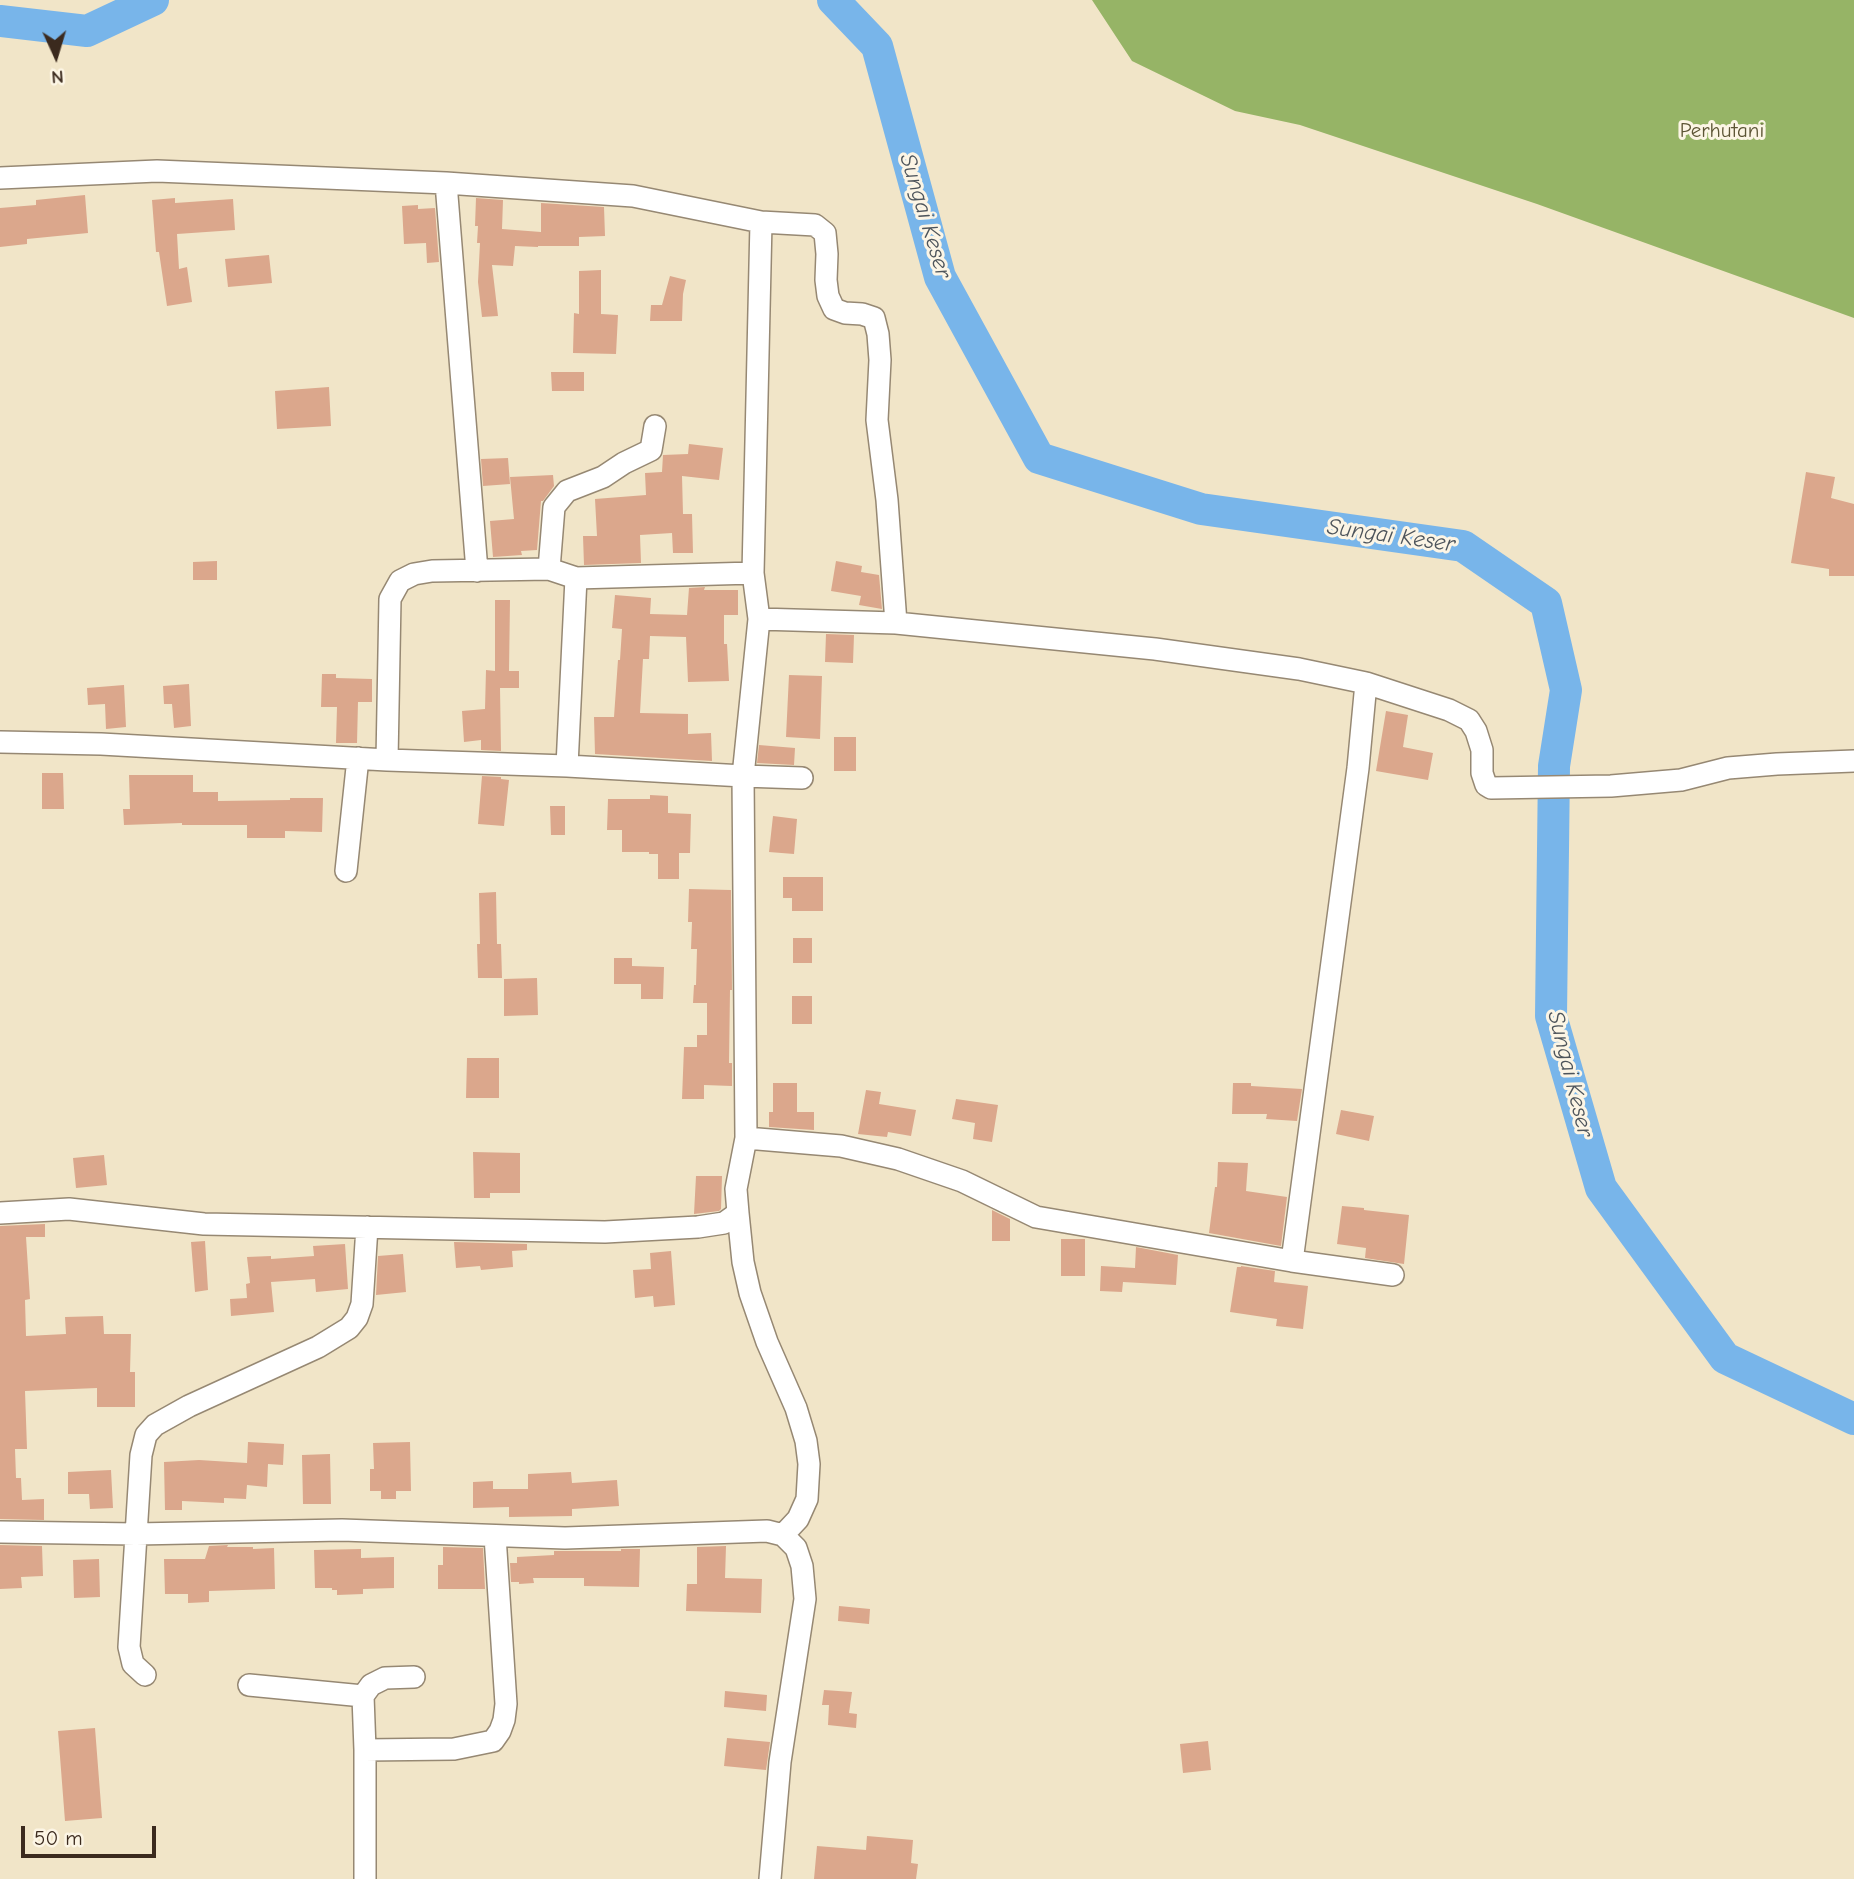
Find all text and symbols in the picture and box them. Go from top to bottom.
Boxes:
north arrow [21,21,91,91]
text: N [51,66,64,88]
park label: Perhutani [1680,118,1764,144]
water label: Sungai Keser [893,150,957,282]
water label: Sungai Keser [1325,513,1457,559]
water label: Sungai Keser [1541,1008,1599,1140]
scale bar [24,1812,159,1856]
text: 50 m [34,1826,83,1850]

